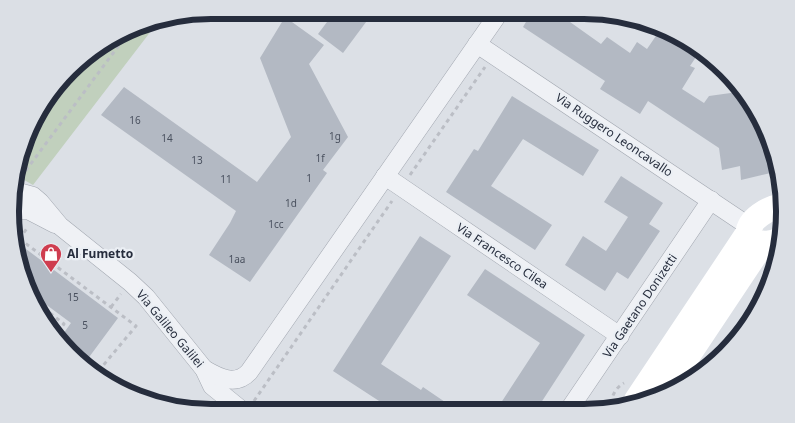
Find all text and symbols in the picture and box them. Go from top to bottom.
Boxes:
street label: Via Ruggero Leoncavallo [552,89,676,180]
house number: 16 [129,113,141,127]
house number: 1g [329,129,341,143]
house number: 14 [161,131,173,145]
house number: 1f [315,151,325,165]
house number: 13 [191,153,203,167]
house number: 1 [306,171,312,185]
house number: 11 [220,172,232,186]
house number: 1d [285,196,297,210]
house number: 1cc [268,217,284,231]
street label: Via Francesco Cilea [453,219,551,293]
shop icon: Al Fumetto [39,242,63,273]
place label: Al Fumetto [67,245,133,262]
street label: Via Gaetano Donizetti [598,250,681,361]
house number: 1aa [229,252,245,266]
street label: Via Galileo Galilei [133,286,208,371]
house number: 15 [67,290,79,304]
house number: 5 [82,318,88,332]

